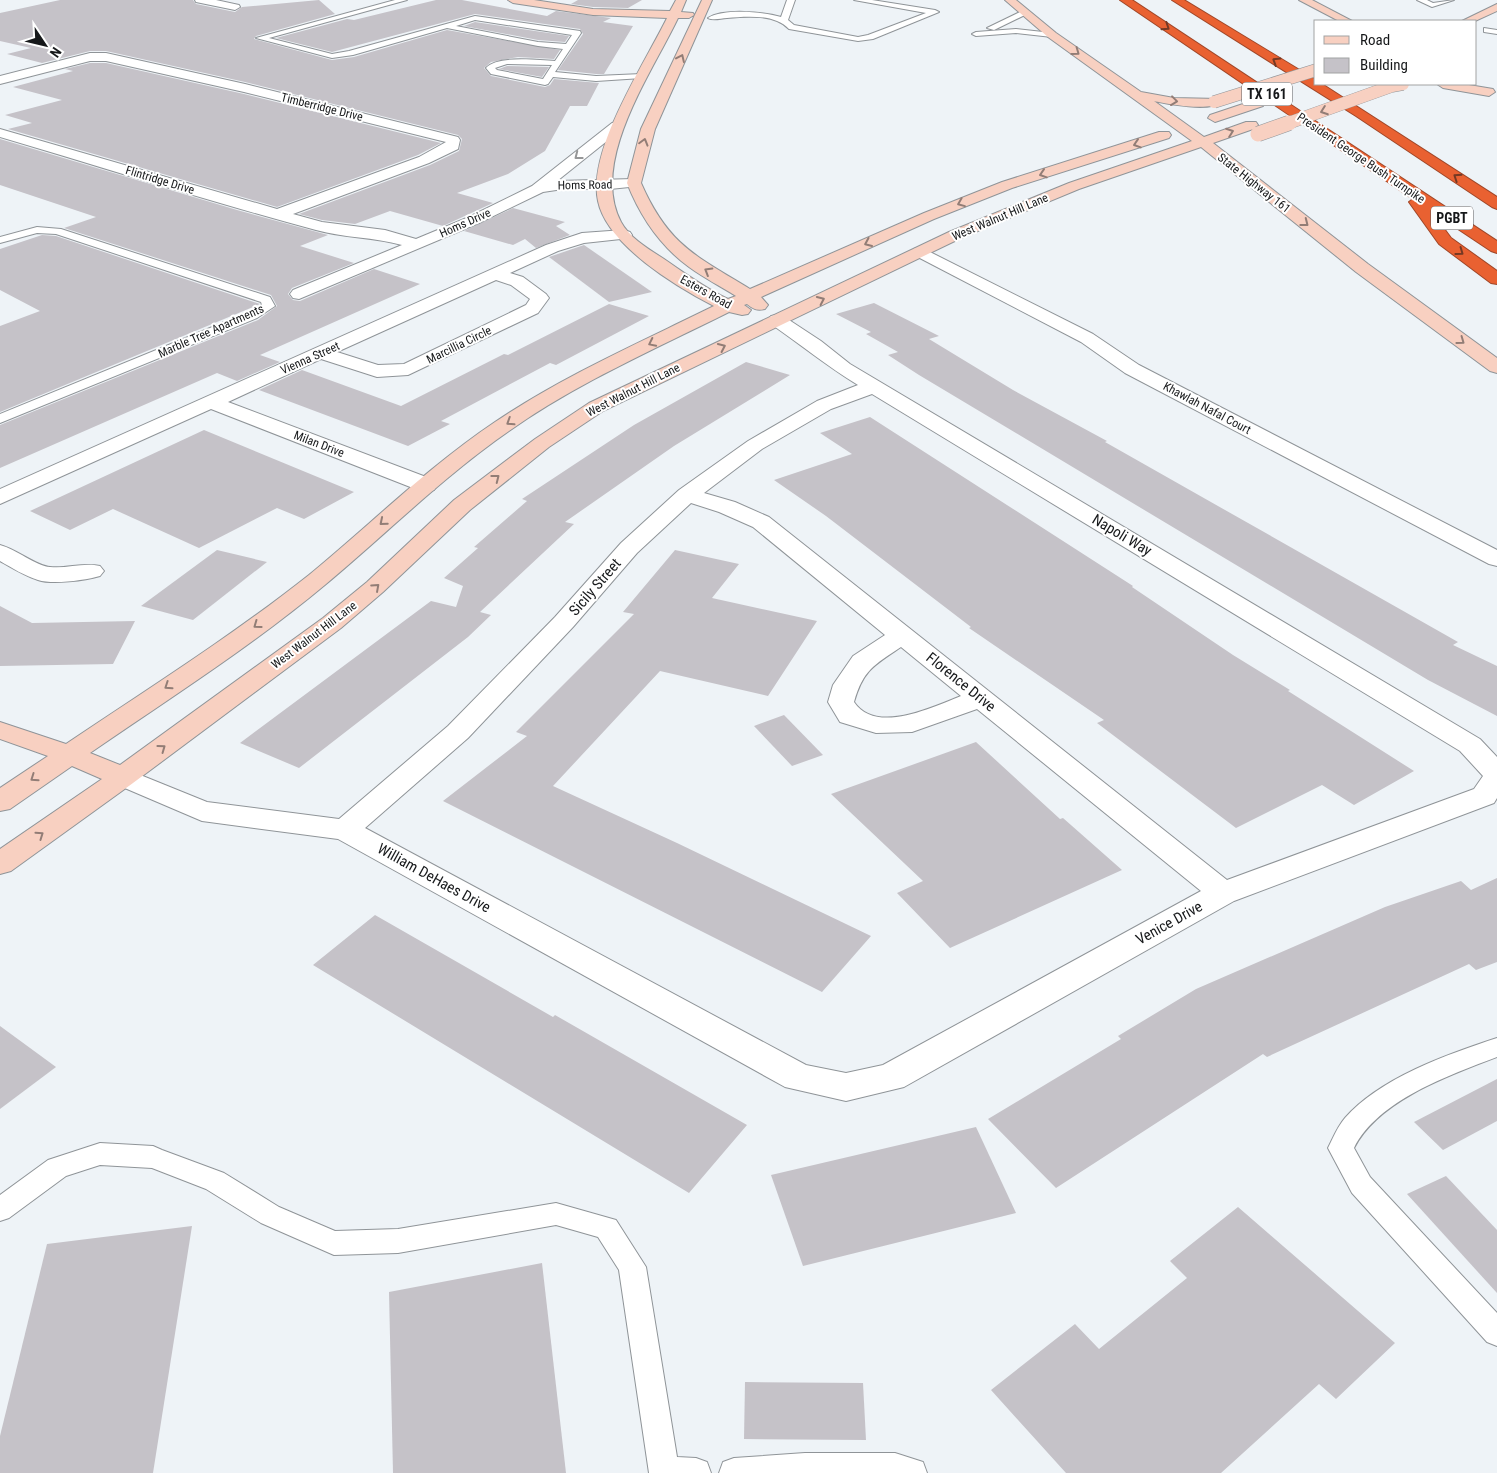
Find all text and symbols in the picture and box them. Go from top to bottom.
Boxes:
north arrow [20,20,70,70]
legend [1314,20,1477,85]
one-way arrow [1160,21,1170,30]
text: Road [1360,31,1390,49]
text: N [47,44,65,61]
one-way arrow [1070,46,1080,55]
one-way arrow [675,54,685,63]
text: Building [1360,56,1408,74]
one-way arrow [1272,58,1281,67]
road number: TX 161 [1242,82,1292,106]
street label: Timberridge Drive [280,90,365,124]
one-way arrow [1171,95,1179,106]
one-way arrow [1320,105,1329,115]
street label: President George Bush Turnpike [1294,110,1428,206]
one-way arrow [1225,128,1233,138]
one-way arrow [639,138,649,146]
one-way arrow [1134,138,1142,148]
street label: State Highway 161 [1215,150,1293,216]
one-way arrow [575,151,584,159]
street label: Flintridge Drive [124,163,196,197]
one-way arrow [1039,168,1047,178]
one-way arrow [1453,174,1462,183]
street label: Homs Road [557,178,613,192]
street label: West Walnut Hill Lane [950,190,1051,244]
one-way arrow [957,196,966,207]
street label: Homs Drive [437,205,493,241]
road number: PGBT [1431,207,1473,230]
one-way arrow [1299,218,1308,226]
one-way arrow [864,237,873,248]
one-way arrow [1455,246,1464,256]
one-way arrow [704,268,713,278]
street label: Esters Road [678,272,734,312]
one-way arrow [816,295,825,306]
street label: Marble Tree Apartments [156,301,266,361]
street label: Marcillia Circle [424,323,494,367]
one-way arrow [1455,335,1465,344]
one-way arrow [648,337,657,347]
street label: Vienna Street [278,339,342,377]
one-way arrow [716,343,725,353]
street label: West Walnut Hill Lane [584,360,682,420]
street label: Khawlah Nafal Court [1161,379,1254,437]
one-way arrow [506,415,515,425]
street label: Milan Drive [292,428,347,460]
one-way arrow [490,475,500,484]
street label: Napoli Way [1089,510,1155,560]
one-way arrow [379,516,388,525]
street label: Sicily Street [565,555,625,619]
one-way arrow [370,583,379,592]
street label: West Walnut Hill Lane [269,598,360,672]
one-way arrow [254,619,263,627]
street label: Florence Drive [923,648,999,716]
one-way arrow [164,680,174,689]
one-way arrow [156,745,165,753]
one-way arrow [30,772,40,781]
one-way arrow [34,832,44,841]
street label: William DeHaes Drive [374,839,494,917]
street label: Venice Drive [1133,897,1205,949]

